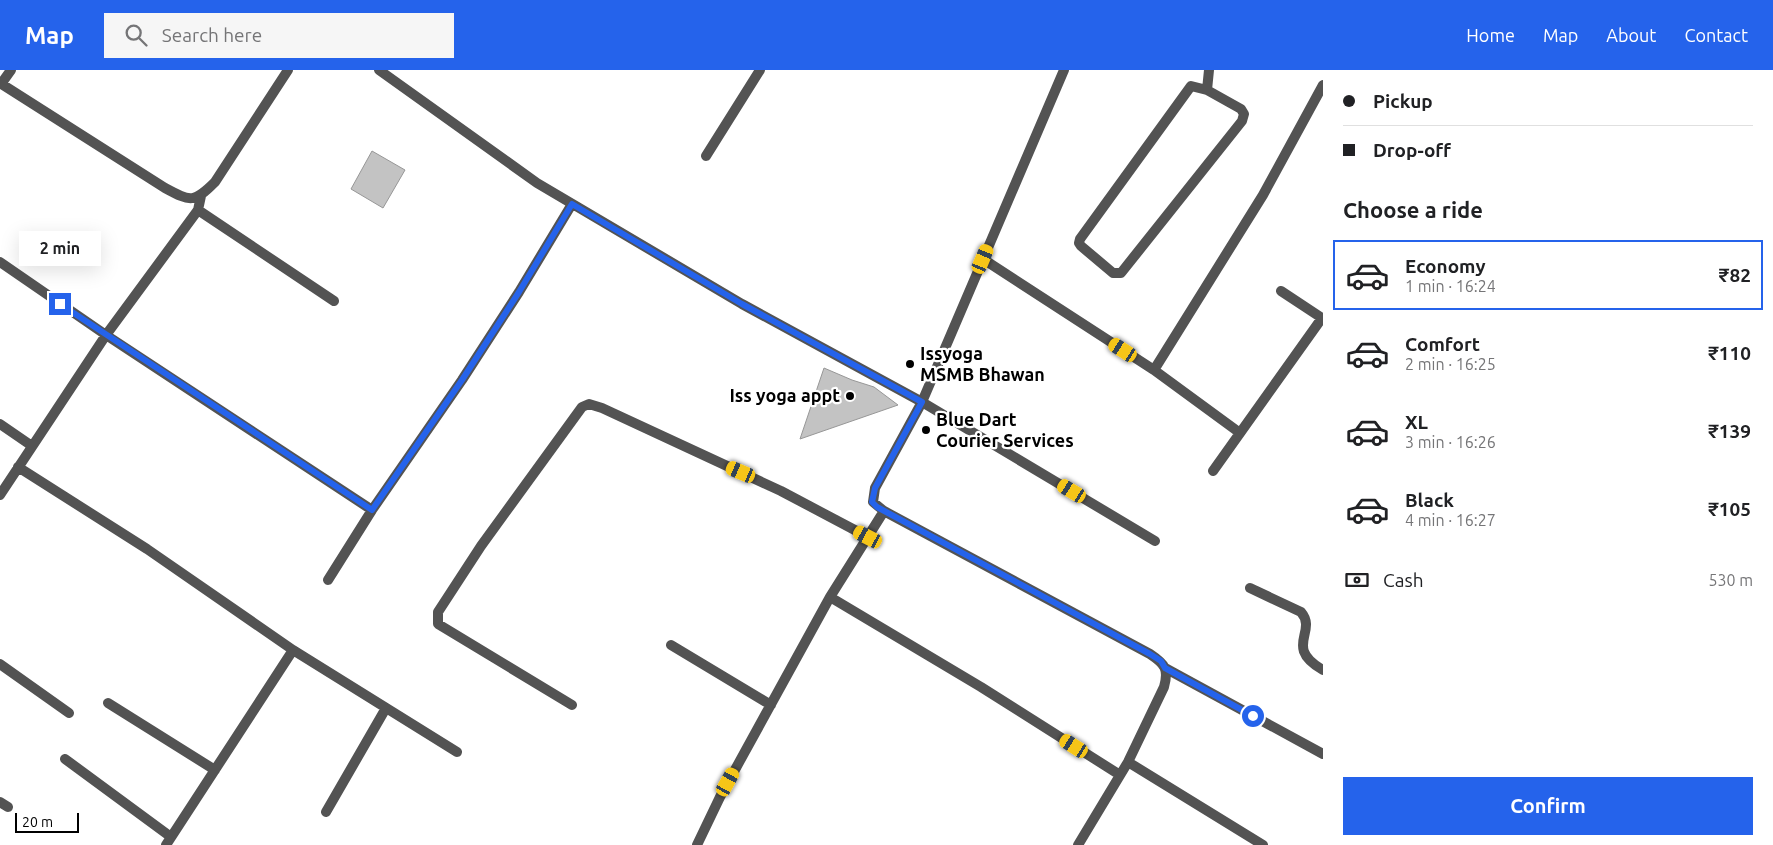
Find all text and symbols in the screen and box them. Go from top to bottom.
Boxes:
search box [104,13,454,58]
icon: search [122,21,150,49]
text: Map [25,22,74,49]
text: Search here [162,24,262,46]
text: Home [1466,25,1515,45]
text: Map [1543,25,1578,45]
text: About [1606,25,1656,45]
text: Contact [1684,25,1748,45]
text: Pickup [1373,90,1433,112]
text: Drop-off [1373,139,1451,161]
text: Choose a ride [1343,197,1483,222]
callout: 2 min [19,232,101,266]
text: 2 min [40,239,80,257]
car [970,242,995,276]
icon: car [1345,253,1390,298]
text: Economy [1405,255,1486,277]
text: ₹82 [1719,264,1751,286]
text: 1 min · 16:24 [1405,277,1496,295]
route end [49,293,71,315]
icon: car [1345,331,1390,376]
text: Comfort [1405,333,1480,355]
car [1106,336,1139,364]
text: ₹110 [1708,342,1751,364]
place label: Issyoga MSMB Bhawan [920,343,1045,384]
text: 2 min · 16:25 [1405,355,1496,373]
marker: Issyoga MSMB Bhawan [904,358,916,370]
place label: Iss yoga appt [729,385,840,405]
marker: Iss yoga appt [844,390,856,402]
place label: Blue Dart Courier Services [936,409,1074,450]
icon: car [1345,409,1390,454]
text: XL [1405,411,1428,433]
text: ₹139 [1708,420,1751,442]
marker: Blue Dart Courier Services [920,424,932,436]
text: 3 min · 16:26 [1405,433,1496,451]
car [724,459,757,485]
car [1055,477,1088,505]
icon: car [1345,487,1390,532]
text: Black [1405,489,1454,511]
text: ₹105 [1708,498,1751,520]
text: 4 min · 16:27 [1405,511,1496,529]
car [851,523,884,551]
icon: cash [1343,566,1371,594]
text: Cash [1383,569,1424,591]
text: 530 m [1708,571,1753,589]
route start [1242,705,1264,727]
car [1057,732,1090,760]
car [714,765,741,799]
button: Confirm [1343,777,1753,835]
scale bar [15,810,79,833]
text: 20 m [22,814,53,830]

